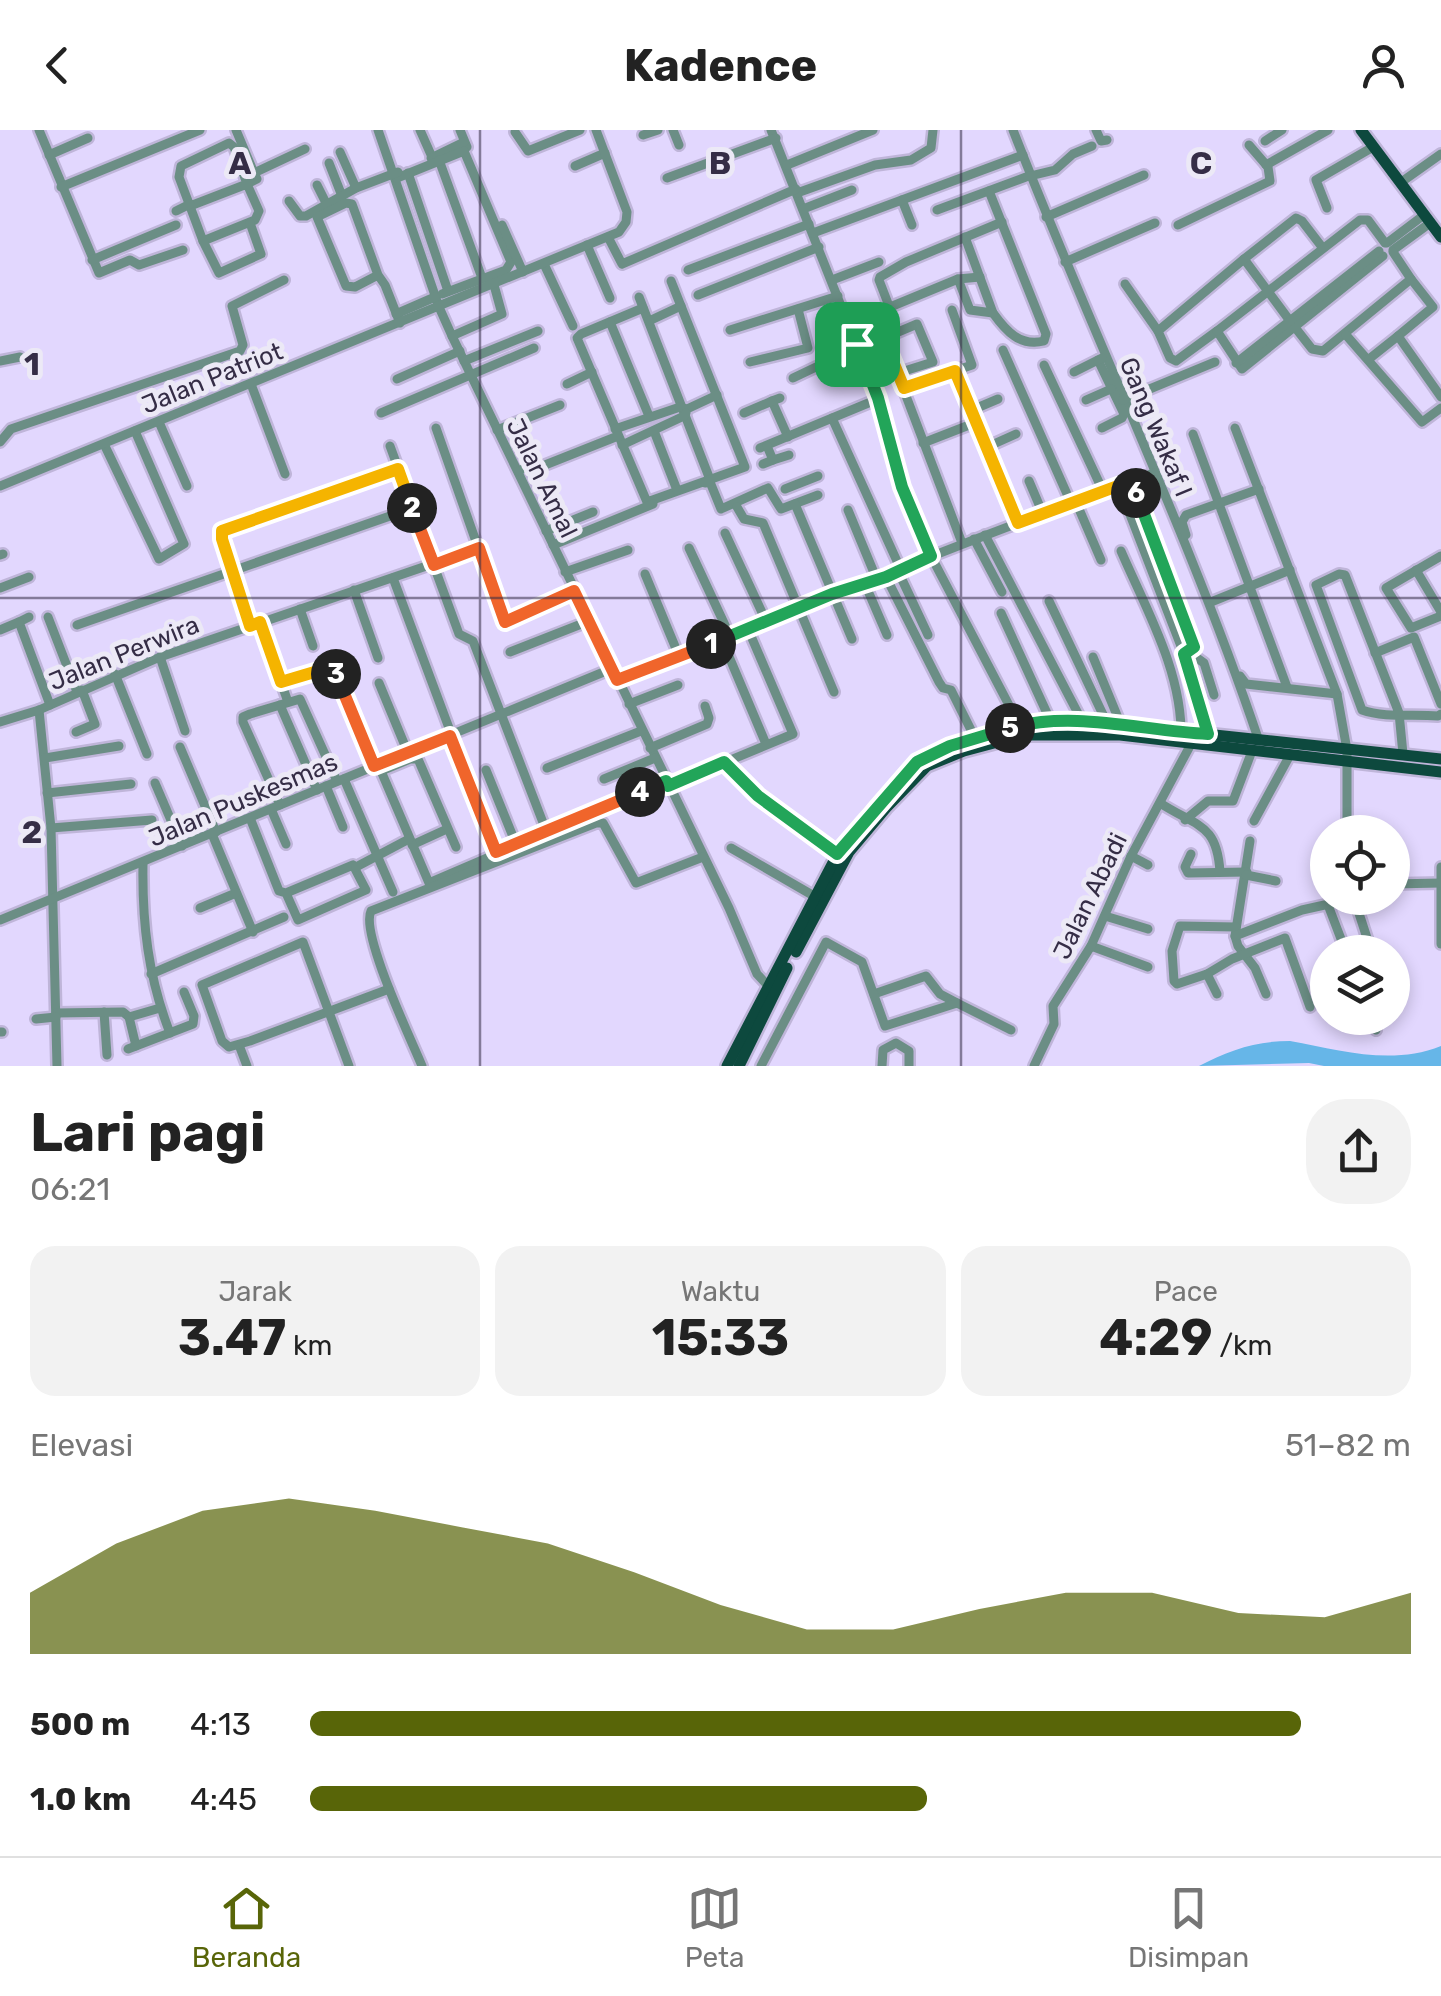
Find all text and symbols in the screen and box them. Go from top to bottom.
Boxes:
icon: back [30,38,85,93]
icon: person [1356,38,1411,93]
text: Kadence [624,39,817,92]
text: A [229,144,252,182]
text: B [709,144,731,182]
text: C [1190,144,1212,182]
pin [815,302,900,387]
icon: arrive [830,317,885,372]
street label: Jalan Patriot [137,336,287,419]
text: 1 [24,345,40,383]
street label: Gang Wakaf I [1114,353,1198,501]
street label: Jalan Amal [501,414,583,542]
pin: 6 [1111,468,1161,518]
text: 6 [1127,476,1145,509]
pin: 2 [387,483,437,533]
text: 2 [403,491,421,524]
street label: Jalan Perwira [45,610,203,696]
pin: 1 [686,619,736,669]
text: 1 [704,627,718,660]
pin: 3 [311,649,361,699]
text: 3 [327,657,345,690]
pin: 5 [985,703,1035,753]
text: 5 [1001,711,1019,744]
street label: Jalan Puskesmas [144,747,342,853]
pin: 4 [615,767,665,817]
text: 4 [630,775,650,808]
text: 2 [22,813,42,851]
map controls [1310,815,1410,1035]
button: locate [1310,815,1410,915]
street label: Jalan Abadi [1047,828,1133,964]
button: layers [1310,935,1410,1035]
button: share [1306,1099,1411,1204]
text: Lari pagi [30,1100,265,1165]
text: 06:21 [30,1170,110,1208]
text: Jarak [218,1275,292,1308]
text: Waktu [681,1275,760,1308]
text: Pace [1154,1275,1218,1308]
text: 3.47 [178,1308,286,1368]
text: 15:33 [652,1308,789,1368]
text: 4:29 [1099,1308,1213,1368]
text: km [286,1329,332,1362]
text: /km [1213,1329,1272,1362]
text: Elevasi [30,1426,133,1464]
text: 51–82 m [1285,1426,1411,1464]
text: 500 m [30,1705,130,1743]
text: 4:13 [190,1705,251,1743]
text: 1.0 km [30,1780,131,1818]
text: 4:45 [190,1780,257,1818]
tab: Beranda [192,1881,301,1974]
tab: Peta [685,1881,744,1974]
tab: Disimpan [1128,1881,1249,1974]

